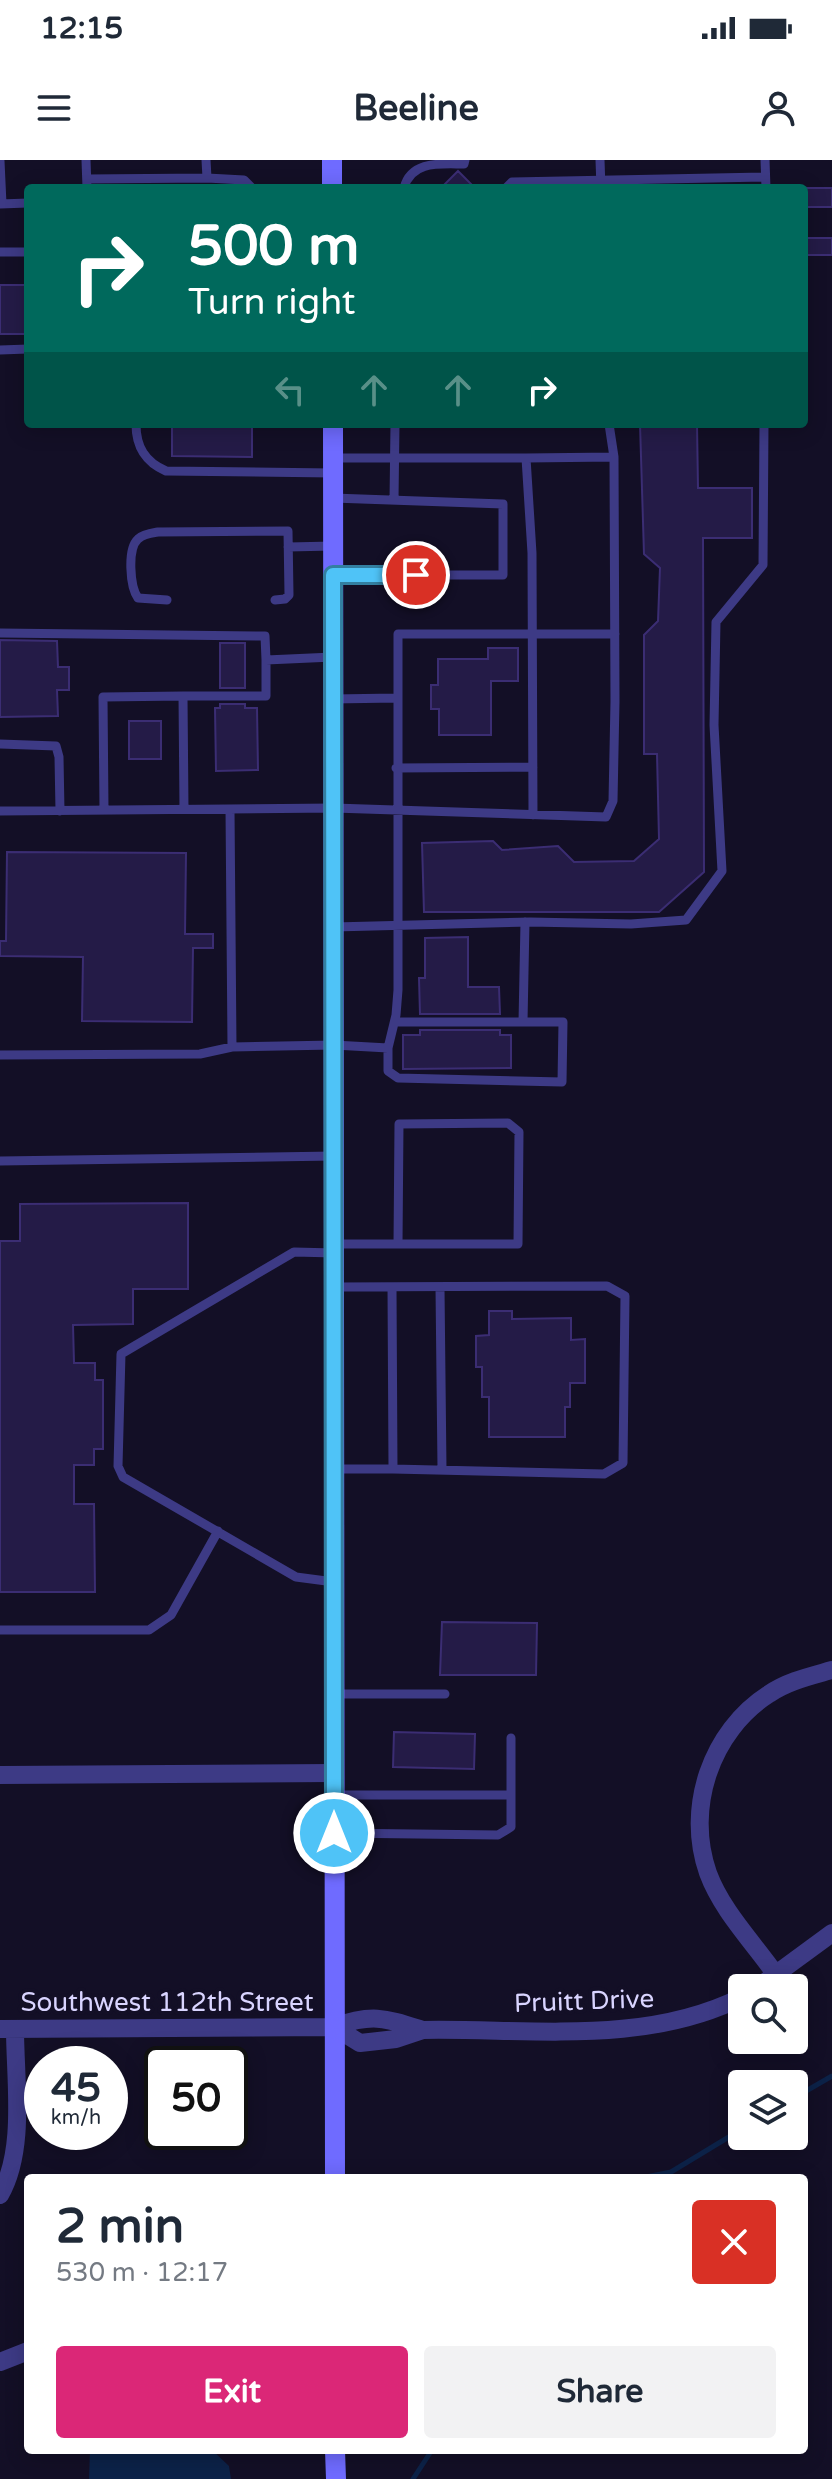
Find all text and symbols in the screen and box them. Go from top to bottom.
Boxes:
text: 12:15 [40,10,123,47]
icon: menu [32,86,76,130]
icon: person [756,86,800,130]
text: Beeline [353,87,479,130]
text: 500 m [188,213,359,280]
icon: right [56,216,160,320]
text: Turn right [188,281,355,324]
icon: left [268,368,312,412]
icon: ahead [352,368,396,412]
icon: ahead [436,368,480,412]
icon: right [520,368,564,412]
pin [382,541,450,609]
icon: arrive [394,553,438,597]
position arrow [292,1791,376,1875]
map controls [728,1974,808,2150]
button: search [728,1974,808,2054]
street label: Pruitt Drive [513,1983,655,2019]
street label: Southwest 112th Street [20,1987,314,2018]
speed limit sign: 50 [144,2046,248,2150]
text: 45 [51,2064,101,2112]
button: layers [728,2070,808,2150]
text: km/h [51,2106,101,2130]
text: 2 min [56,2198,184,2256]
button: close [692,2200,776,2284]
text: 530 m · 12:17 [56,2257,228,2288]
button: Exit [56,2346,408,2438]
button: Share [424,2346,776,2438]

